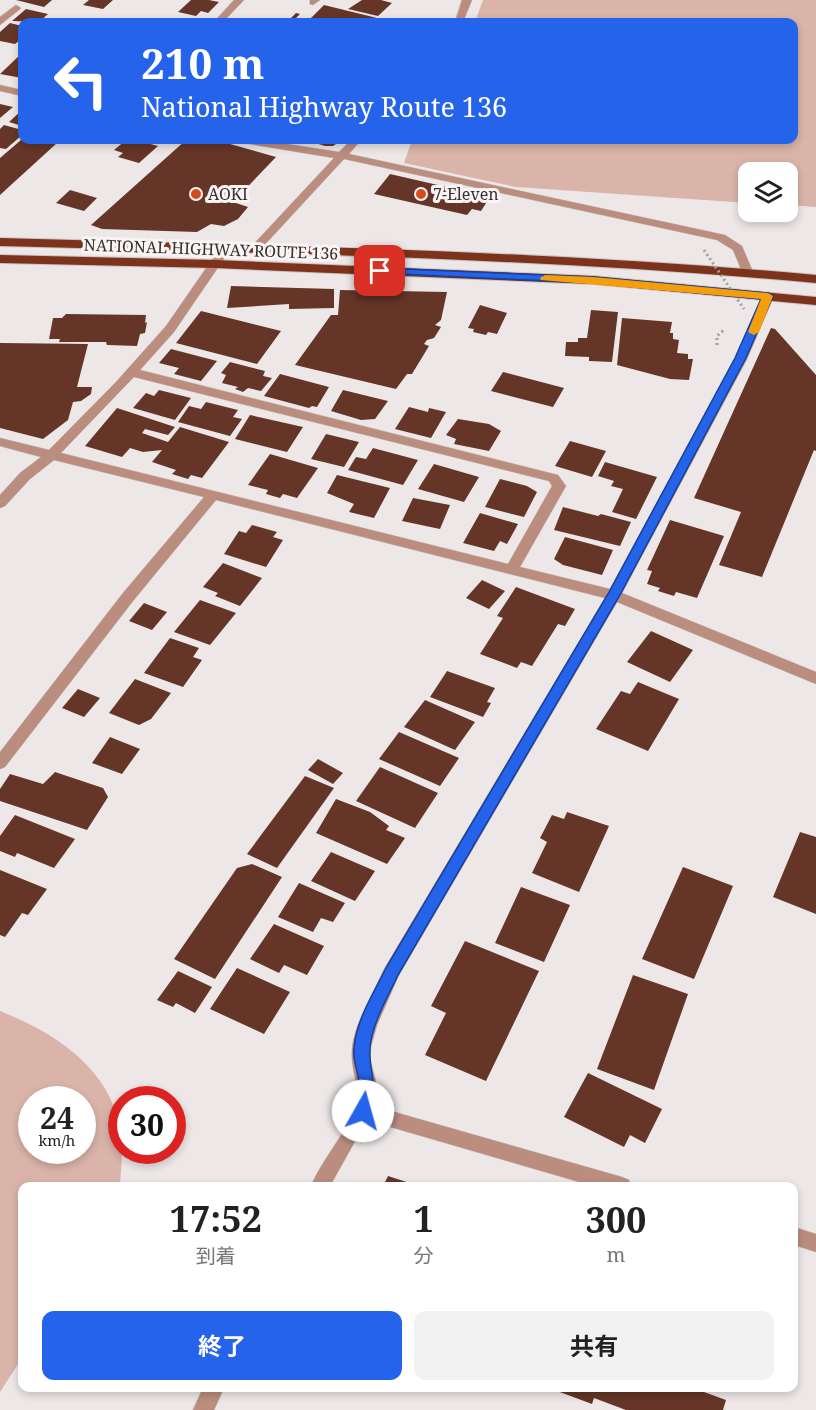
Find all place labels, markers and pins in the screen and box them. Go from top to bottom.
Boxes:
place label: AOKI [208,183,248,205]
place label: 7-Eleven [433,183,499,205]
marker: AOKI [189,187,203,201]
marker: 7-Eleven [414,187,428,201]
pin [354,245,405,296]

